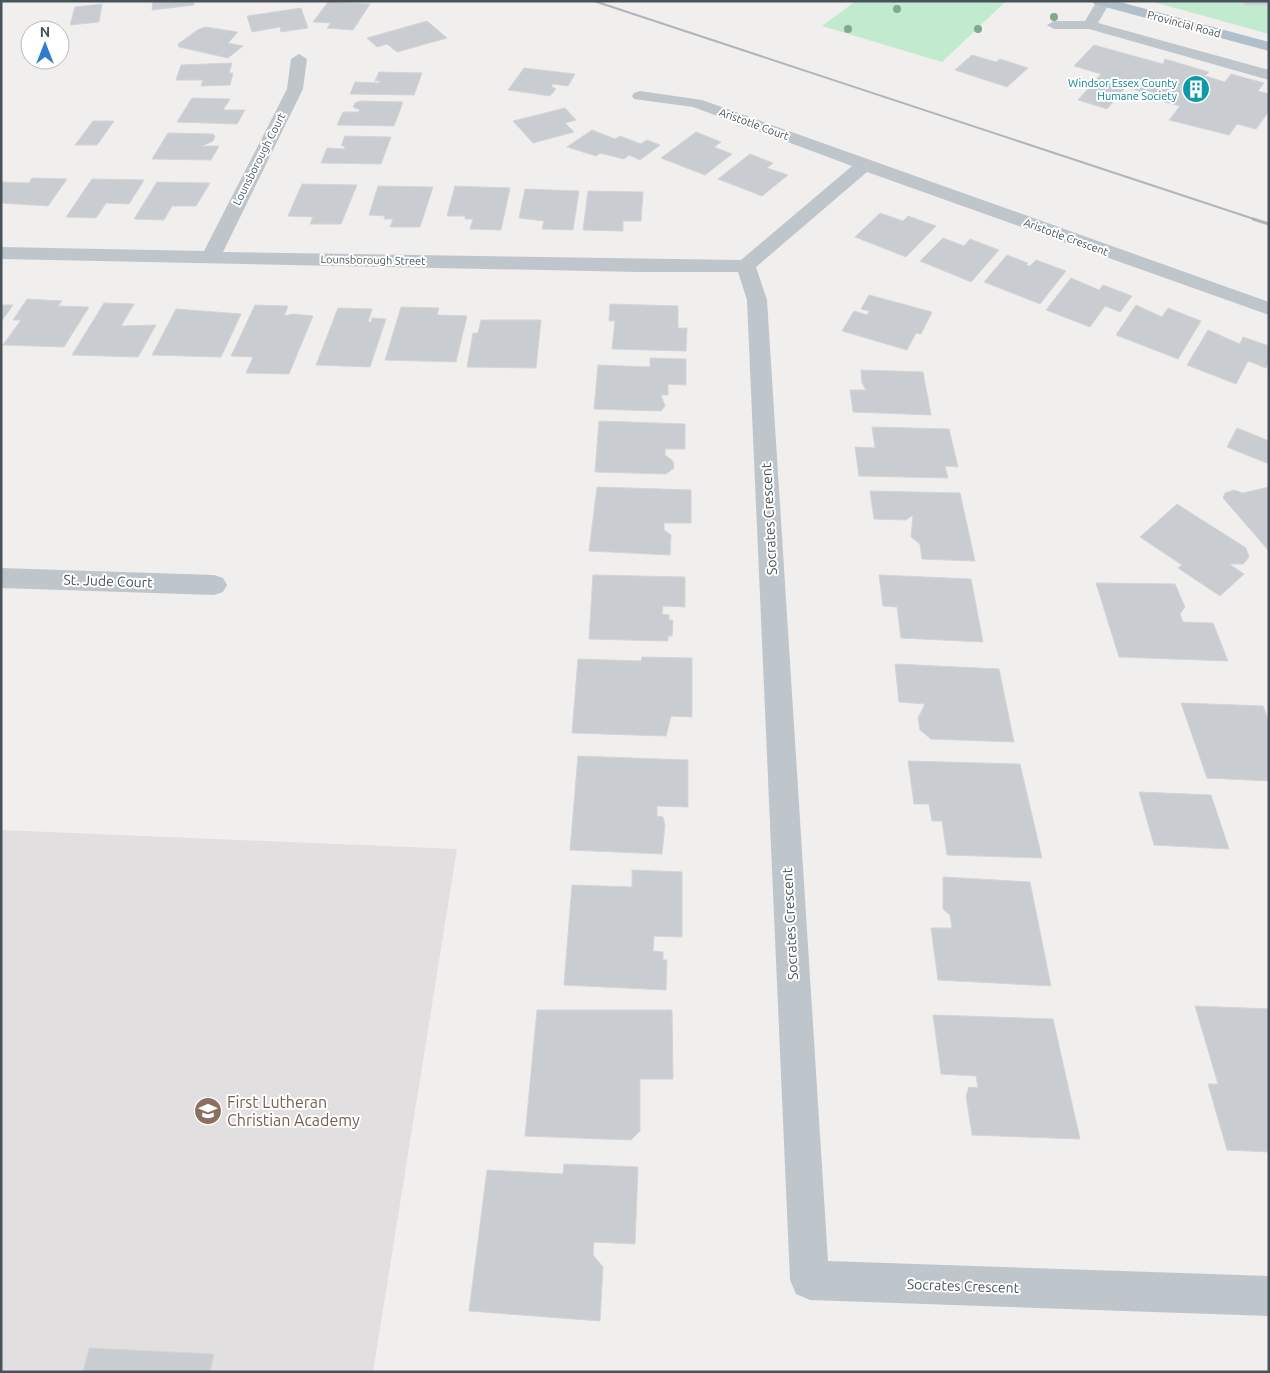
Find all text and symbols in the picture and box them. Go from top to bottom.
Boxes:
street label: Provincial Road [1146,8,1222,40]
north arrow [20,20,70,70]
text: N [40,24,50,40]
building icon: Windsor Essex County Humane Society [1181,74,1211,104]
place label: Windsor Essex County Humane Society [1068,77,1178,102]
street label: Aristotle Court [718,106,791,142]
street label: Lounsborough Court [230,110,288,207]
street label: Aristotle Crescent [1022,216,1110,258]
street label: Lounsborough Street [320,253,426,267]
street label: Socrates Crescent [758,462,780,576]
street label: St. Jude Court [63,571,153,591]
street label: Socrates Crescent [779,867,801,981]
place label: First Lutheran Christian Academy [227,1093,360,1129]
school or university icon: First Lutheran Christian Academy [193,1096,223,1126]
street label: Socrates Crescent [907,1276,1020,1296]

